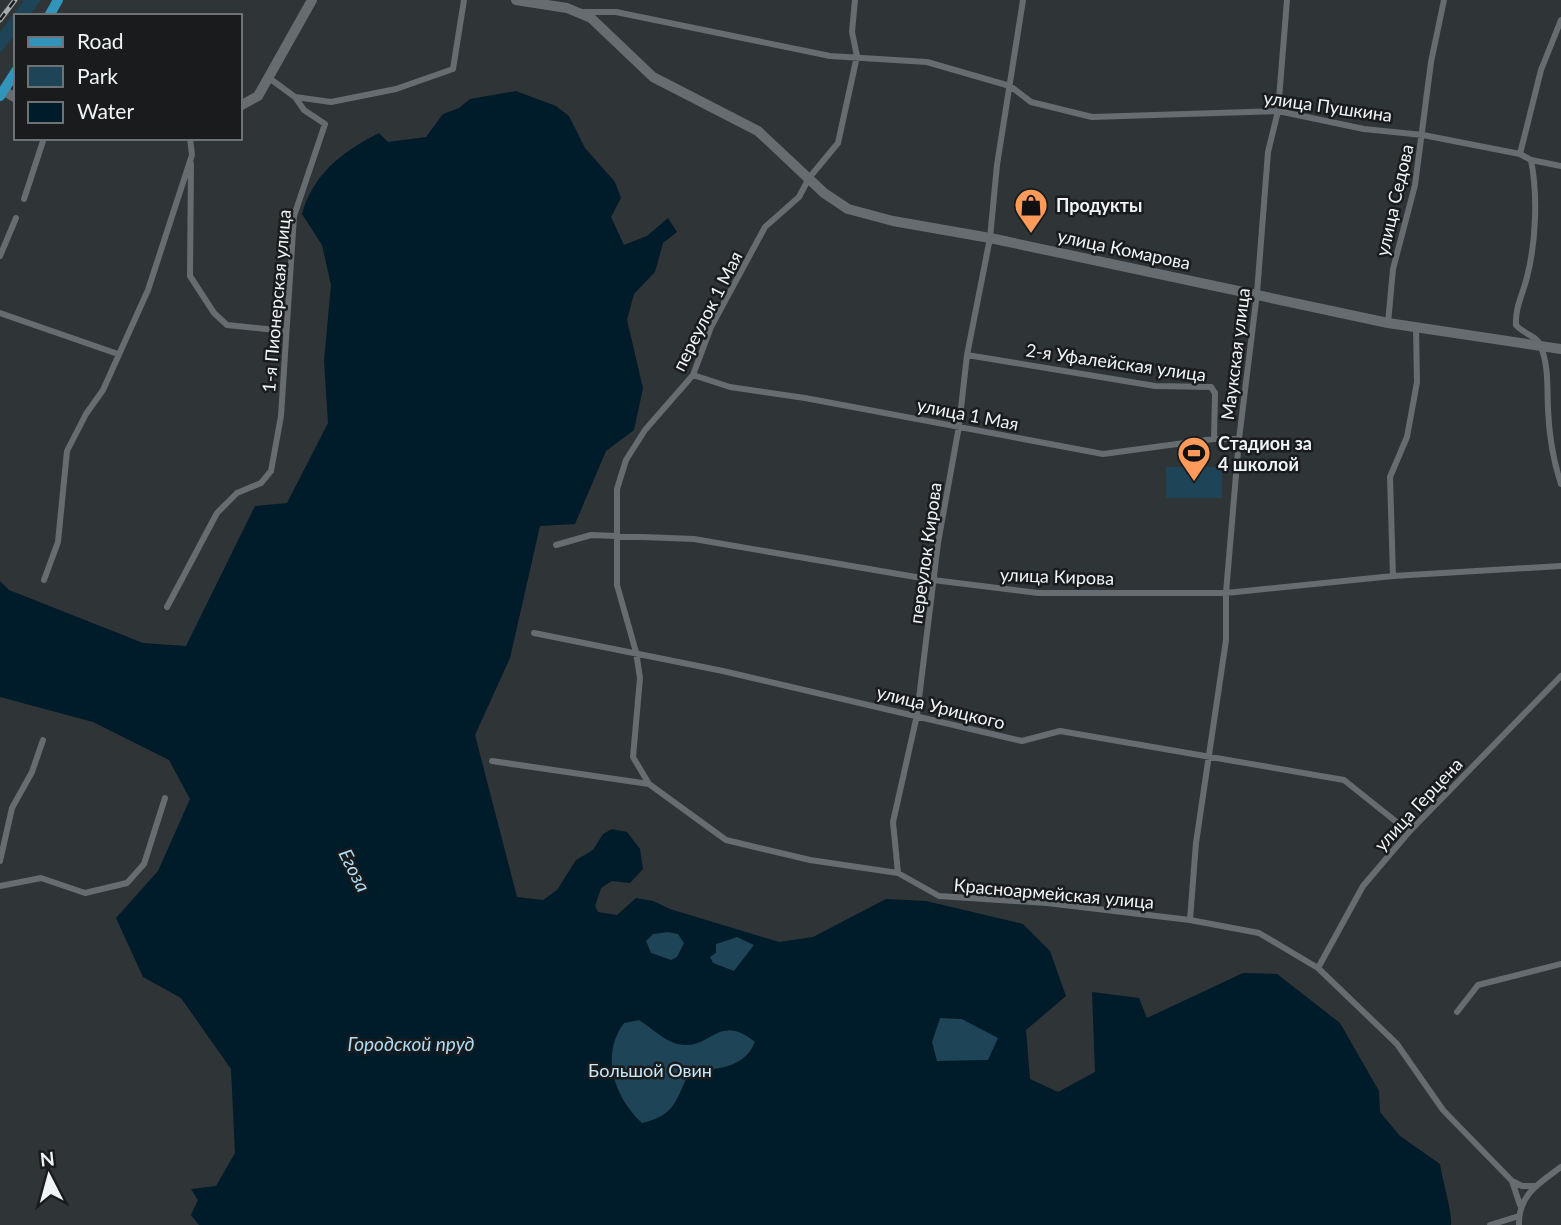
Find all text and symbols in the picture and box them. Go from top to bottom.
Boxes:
legend [14,14,242,140]
text: Road [77,28,124,53]
text: Park [77,63,118,88]
street label: улица Пушкина [1262,86,1394,126]
text: Water [77,98,134,123]
street label: улица Седова [1370,142,1418,258]
shop icon: Продукты [1012,186,1050,235]
place label: Продукты [1056,194,1142,216]
street label: 1-я Пионерская улица [257,209,295,393]
street label: улица Комарова [1056,224,1192,274]
street label: переулок 1 Мая [667,247,747,375]
street label: Маукская улица [1216,287,1254,421]
street label: 2-я Уфалейская улица [1024,338,1208,386]
street label: улица 1 Мая [915,393,1021,435]
place label: Стадион за 4 школой [1218,432,1312,475]
sports icon: Стадион за 4 школой [1175,434,1213,483]
street label: переулок Кирова [904,481,946,625]
street label: улица Кирова [1000,563,1114,589]
street label: улица Урицкого [875,680,1007,734]
street label: улица Герцена [1369,753,1467,855]
water label: Егоза [334,845,376,895]
street label: Красноармейская улица [953,873,1155,913]
water label: Городской пруд [347,1032,475,1055]
park label: Большой Овин [588,1059,712,1081]
north arrow [14,1141,84,1211]
text: N [39,1146,56,1171]

